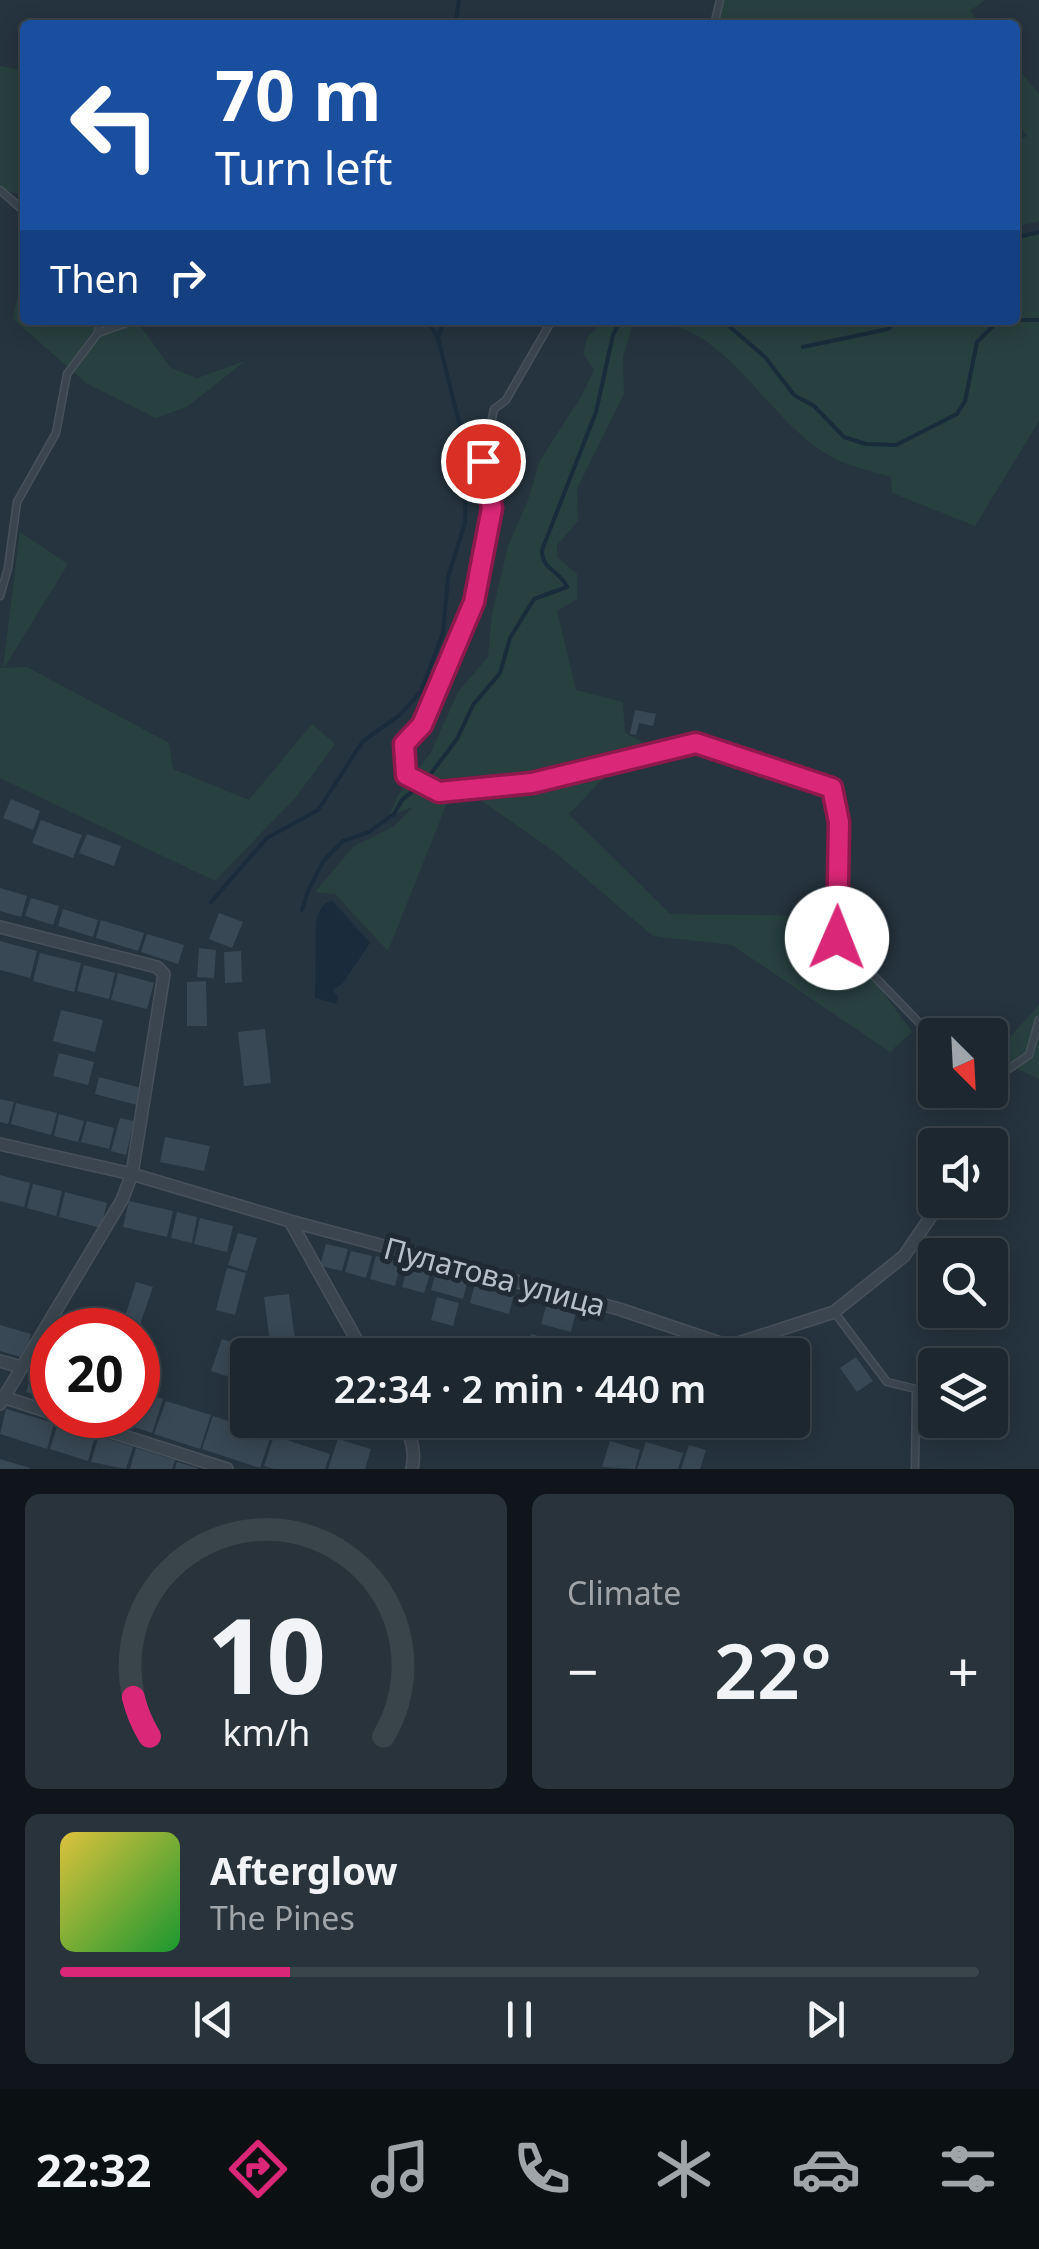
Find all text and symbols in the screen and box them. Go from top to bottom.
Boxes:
text: 70 m [215,46,382,142]
icon: left [50,60,180,190]
text: Turn left [215,137,392,198]
icon: right [160,250,215,305]
text: Then [50,252,140,304]
pin [441,419,526,504]
icon: arrive [456,434,511,489]
position arrow [785,886,889,990]
north arrow [918,1018,1008,1108]
map controls [918,1018,1008,1438]
button: sound [918,1128,1008,1218]
street label: Пулатова улица [380,1227,610,1325]
button: search [918,1238,1008,1328]
speed limit sign: 20 [30,1308,160,1438]
button: layers [918,1348,1008,1438]
text: 22:34 · 2 min · 440 m [334,1362,706,1414]
text: Climate [567,1571,681,1614]
text: 10 [207,1583,325,1724]
text: 22° [714,1619,832,1721]
text: − [567,1633,598,1708]
text: + [948,1633,979,1708]
text: km/h [222,1708,310,1756]
text: Afterglow [210,1844,398,1896]
text: The Pines [210,1896,355,1939]
icon: previous [186,1992,241,2047]
icon: pause [492,1992,547,2047]
icon: next [798,1992,853,2047]
icon: directions [223,2134,293,2204]
icon: music [365,2134,435,2204]
icon: phone [507,2134,577,2204]
icon: climate [649,2134,719,2204]
icon: car [791,2134,861,2204]
icon: filters [933,2134,1003,2204]
text: 22:32 [36,2139,152,2200]

